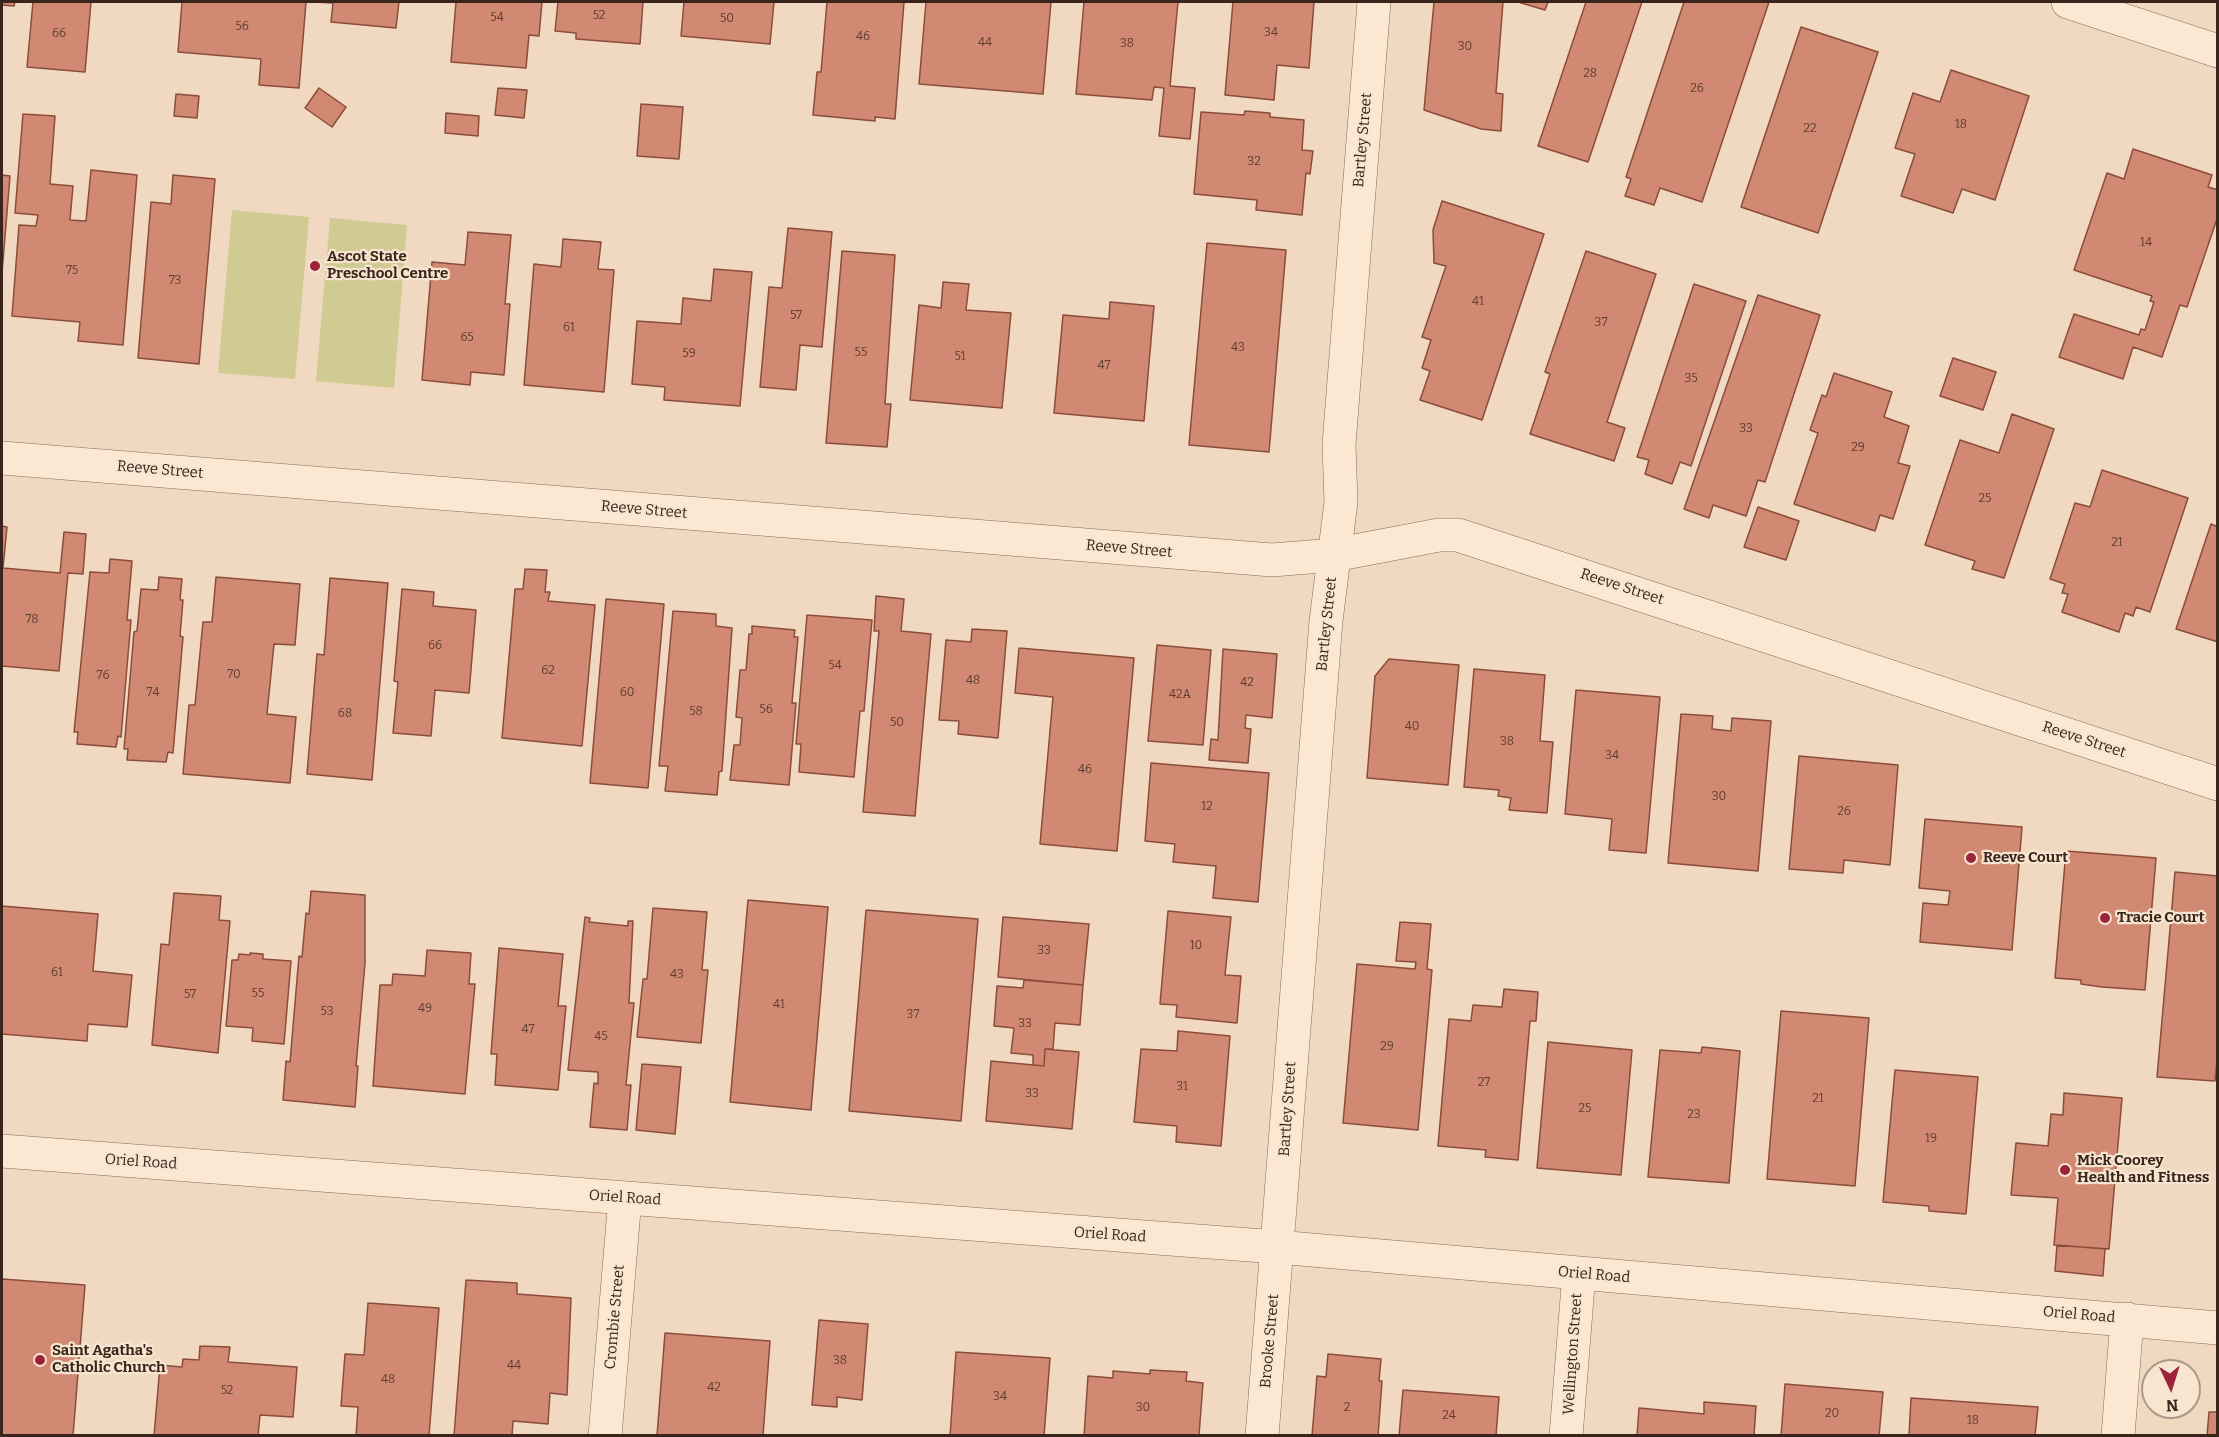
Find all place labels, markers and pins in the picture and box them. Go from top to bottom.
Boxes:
place label: Ascot State Preschool Centre [327,248,448,283]
marker: Ascot State Preschool Centre [308,259,322,273]
place label: Reeve Court [1983,849,2068,867]
marker: Reeve Court [1964,851,1978,865]
place label: Tracie Court [2117,909,2205,927]
marker: Tracie Court [2098,911,2112,925]
place label: Mick Coorey Health and Fitness [2077,1152,2209,1187]
marker: Mick Coorey Health and Fitness [2058,1163,2072,1177]
place label: Saint Agatha's Catholic Church [52,1342,166,1377]
marker: Saint Agatha's Catholic Church [33,1353,47,1367]

